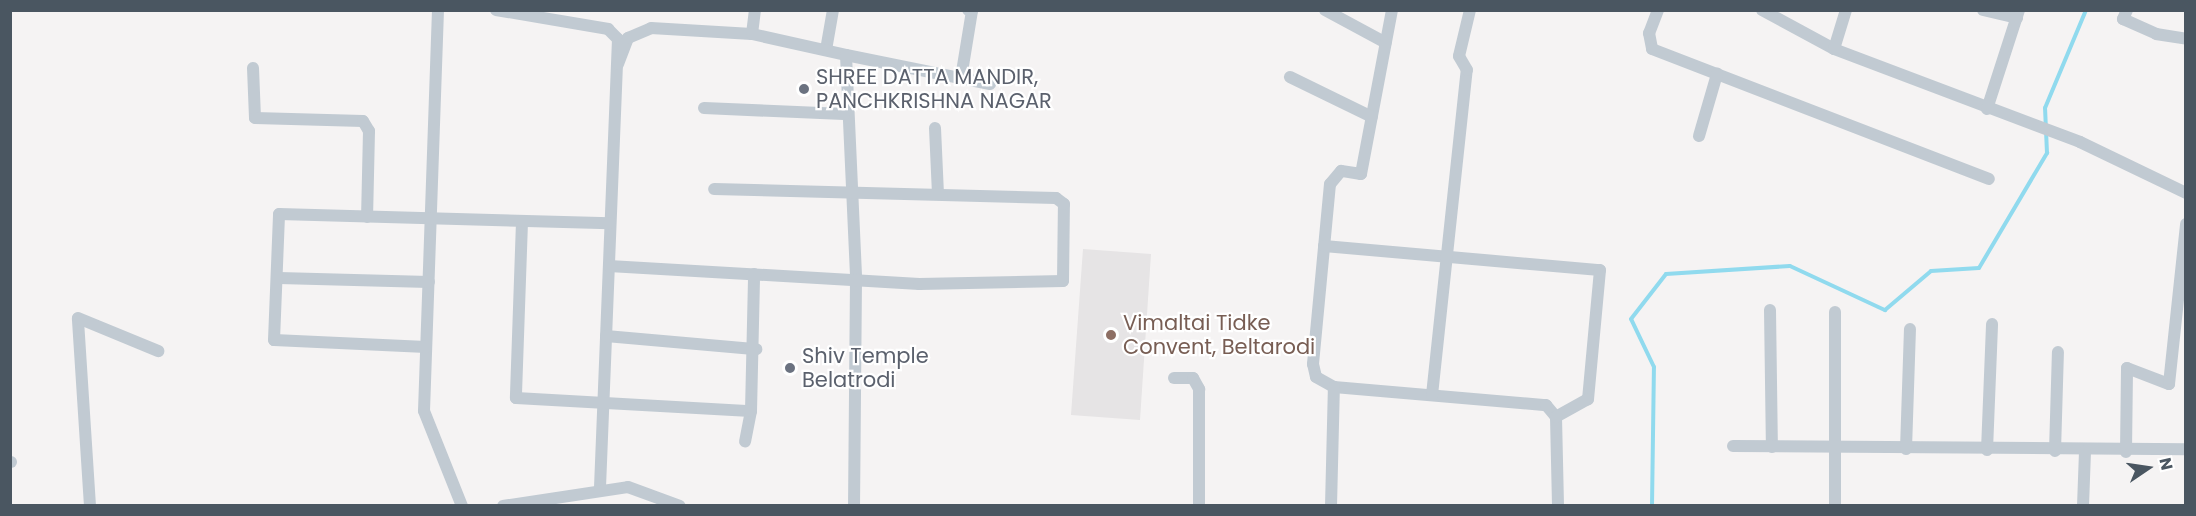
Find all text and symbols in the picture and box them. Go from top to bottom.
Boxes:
place label: SHREE DATTA MANDIR, PANCHKRISHNA NAGAR [816,64,1052,114]
marker: SHREE DATTA MANDIR, PANCHKRISHNA NAGAR [797,82,811,96]
place label: Vimaltai Tidke Convent, Beltarodi [1123,310,1315,360]
marker: Vimaltai Tidke Convent, Beltarodi [1104,328,1118,342]
place label: Shiv Temple Belatrodi [802,343,929,393]
marker: Shiv Temple Belatrodi [783,361,797,375]
north arrow [2118,438,2178,498]
text: N [2153,455,2179,472]

